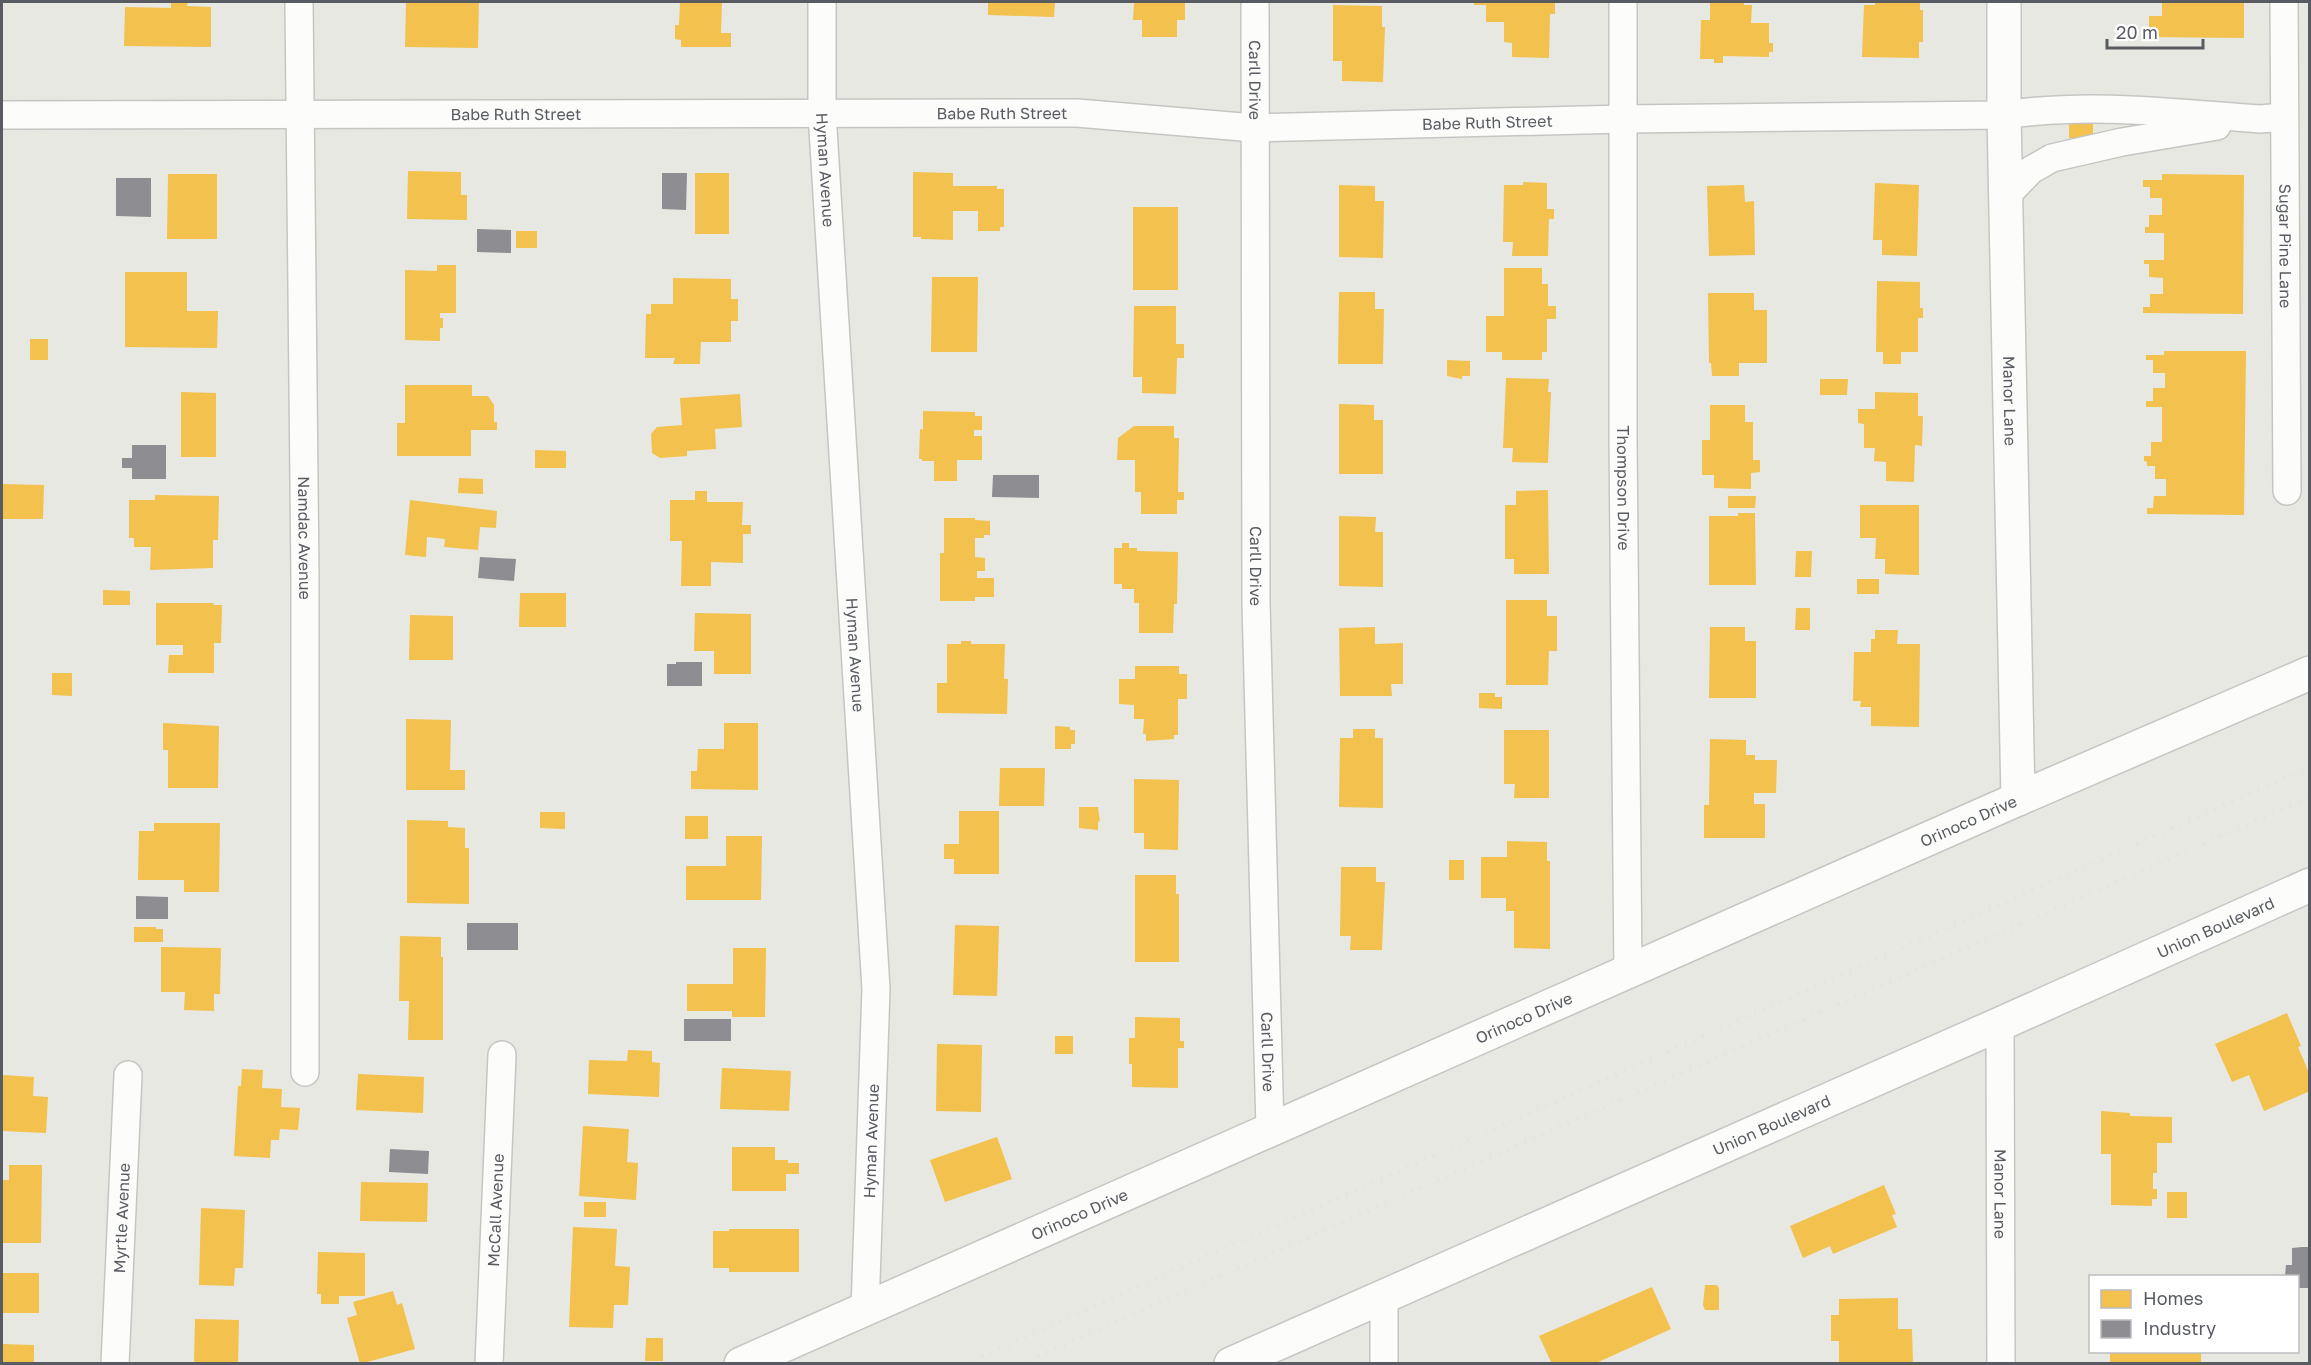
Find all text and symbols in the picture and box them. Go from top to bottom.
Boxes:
scale bar [2107,12,2203,50]
text: 20 m [2116,21,2158,43]
street label: Carll Drive [1245,40,1265,120]
street label: Babe Ruth Street [937,103,1067,123]
street label: Babe Ruth Street [451,104,581,124]
street label: Babe Ruth Street [1422,111,1553,134]
street label: Hyman Avenue [812,112,839,228]
street label: Sugar Pine Lane [2275,184,2296,308]
street label: Manor Lane [1999,356,2021,446]
street label: Thompson Drive [1613,425,1634,551]
street label: Namdac Avenue [294,476,315,600]
street label: Carll Drive [1246,526,1266,606]
street label: Hyman Avenue [842,597,869,713]
street label: Orinoco Drive [1917,791,2020,851]
street label: Union Boulevard [2154,892,2277,962]
street label: Orinoco Drive [1472,987,1575,1048]
street label: Carll Drive [1257,1012,1279,1092]
street label: Hyman Avenue [859,1083,883,1199]
street label: Union Boulevard [1710,1090,1834,1160]
street label: Manor Lane [1990,1149,2011,1239]
street label: McCall Avenue [483,1153,508,1267]
street label: Myrtle Avenue [109,1163,134,1274]
street label: Orinoco Drive [1028,1184,1131,1244]
legend [2089,1275,2299,1353]
text: Homes [2143,1287,2203,1309]
text: Industry [2143,1317,2216,1339]

